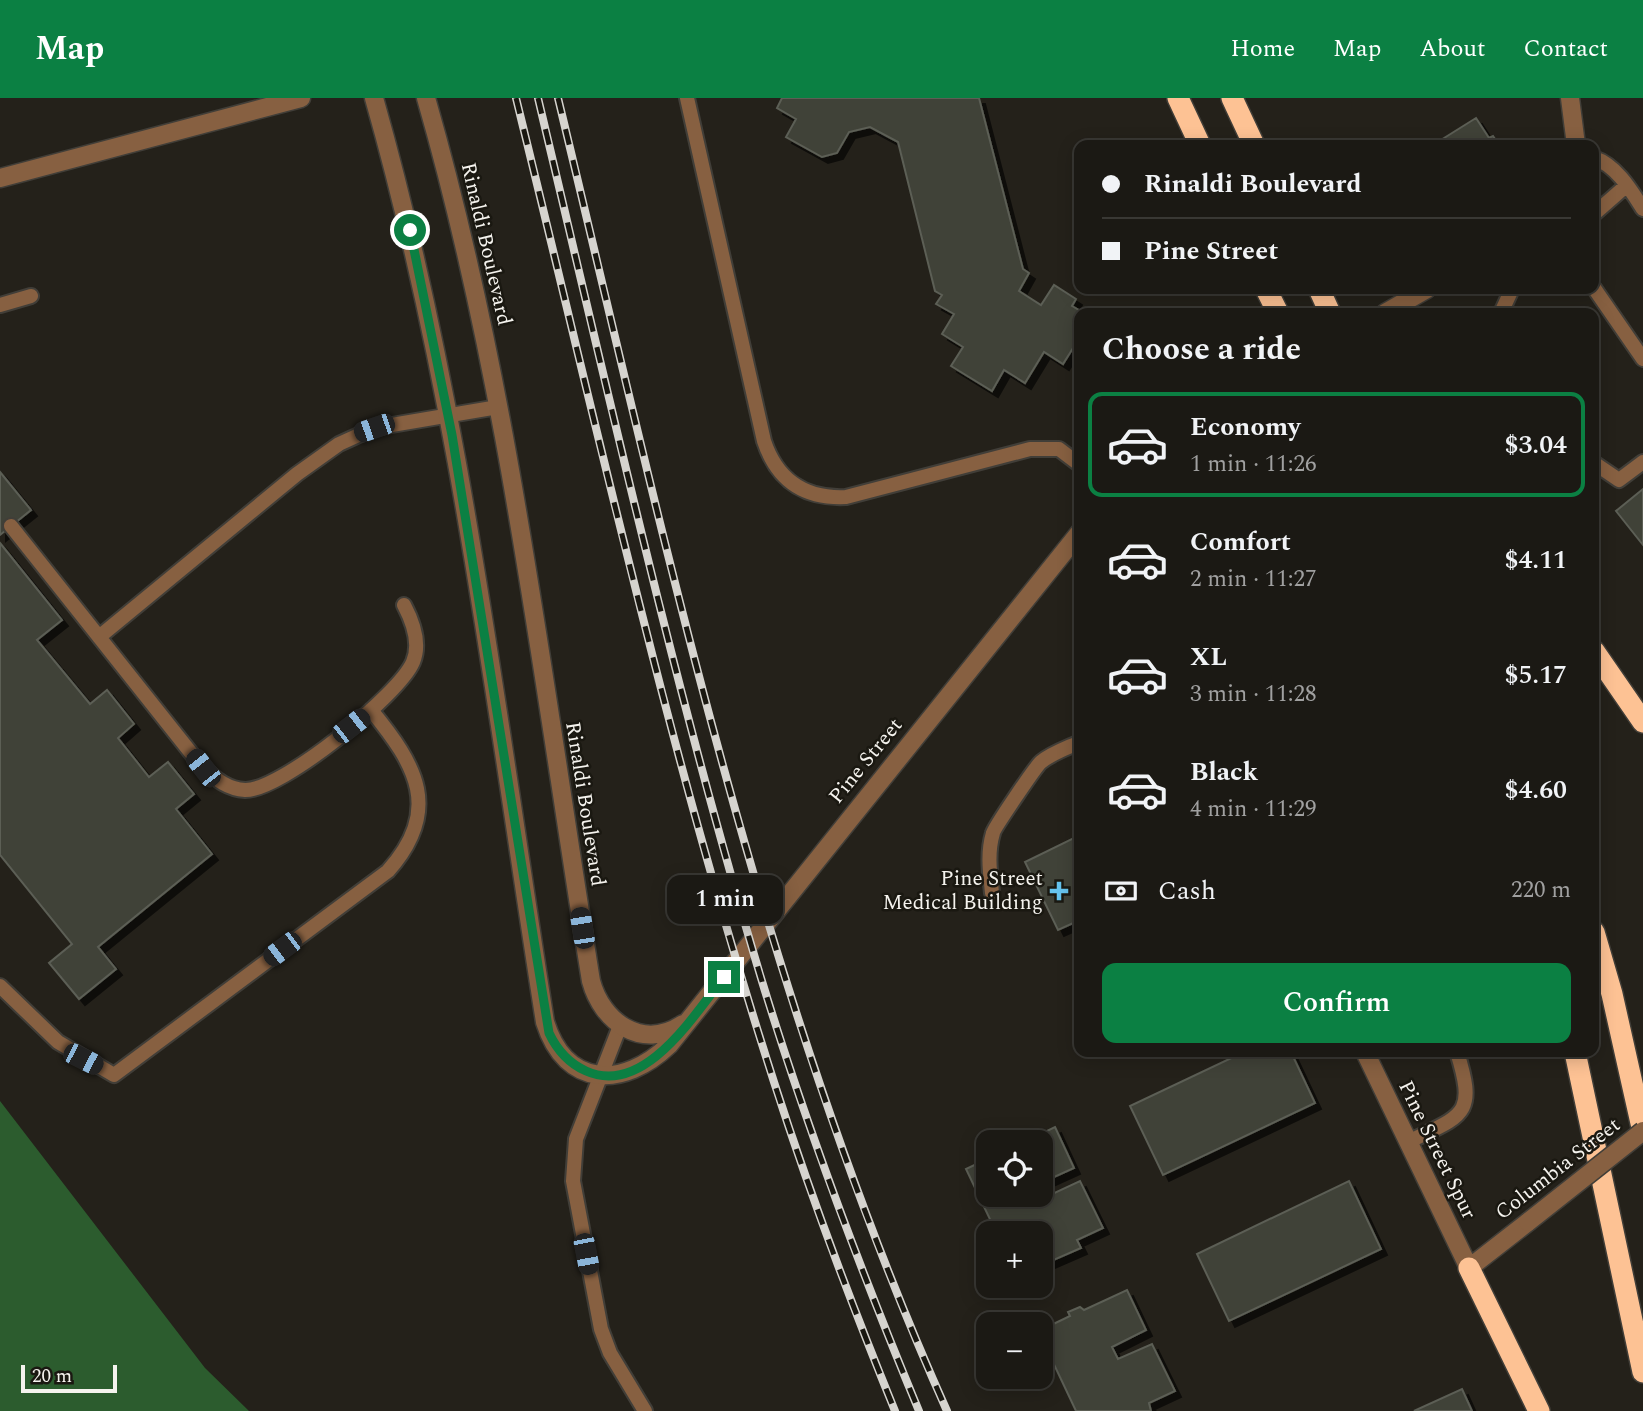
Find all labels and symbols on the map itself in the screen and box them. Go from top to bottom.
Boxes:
street label: Rinaldi Boulevard [452,159,520,329]
route start [394,214,426,246]
car [351,411,398,445]
car [328,705,375,747]
street label: Pine Street [821,711,911,811]
street label: Rinaldi Boulevard [556,719,614,889]
car [182,745,225,791]
place label: Pine Street Medical Building [882,863,1043,919]
callout: 1 min [666,876,782,924]
marker: Pine Street Medical Building [1049,881,1069,901]
car [569,906,596,950]
car [259,928,306,970]
route end [708,961,740,993]
car [60,1040,107,1078]
street label: Pine Street Spur [1389,1075,1485,1225]
street label: Columbia Street [1489,1110,1627,1228]
car [572,1231,601,1277]
scale bar [21,1362,117,1394]

